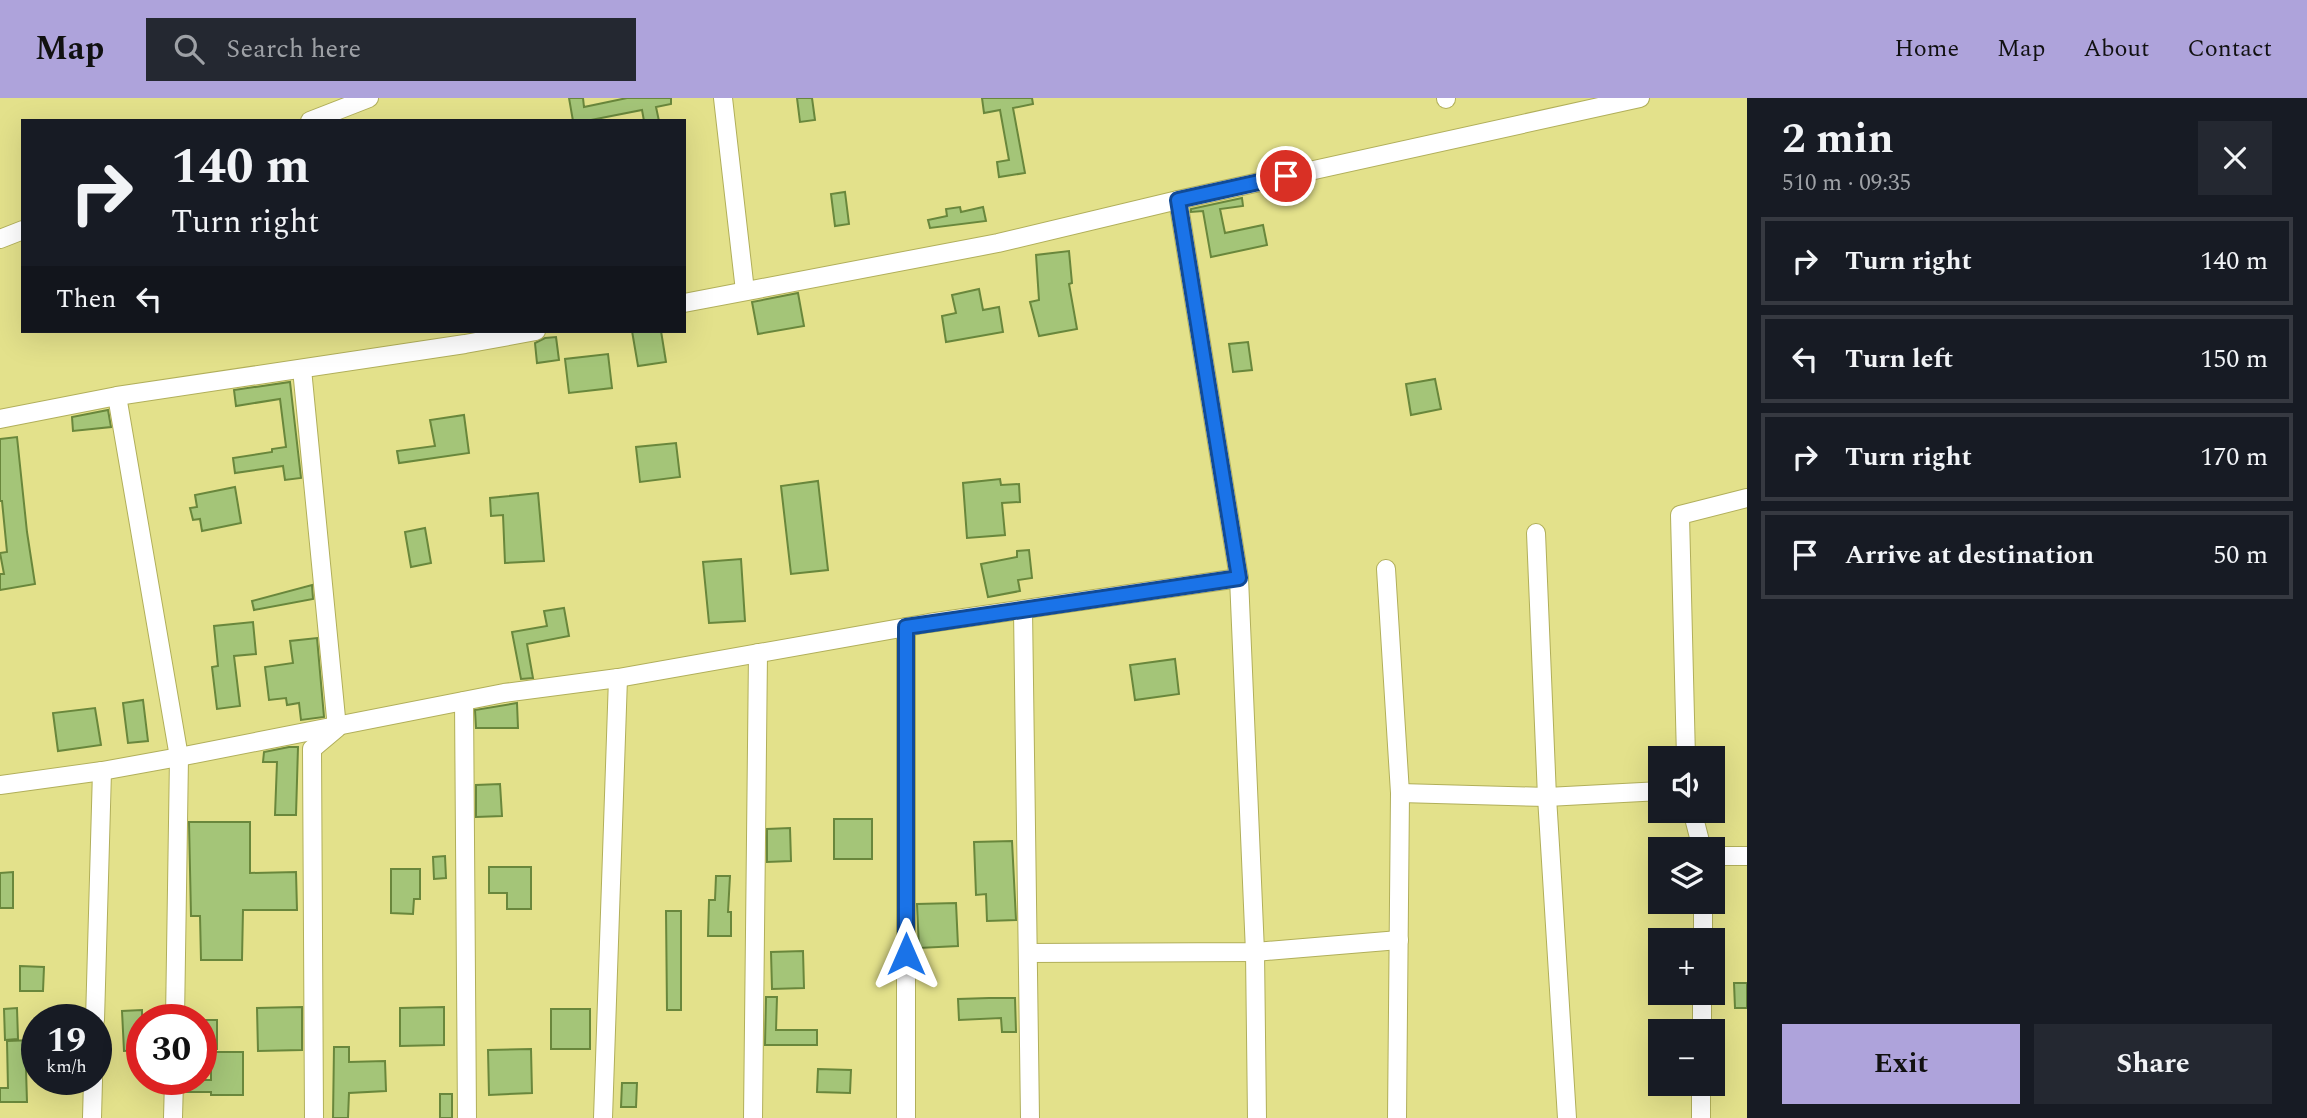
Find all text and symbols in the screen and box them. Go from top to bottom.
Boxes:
search box [146,18,636,81]
text: Map [35,24,104,74]
text: Search here [226,29,361,69]
icon: search [170,30,208,68]
text: Home [1894,31,1959,67]
text: Map [1997,31,2045,67]
text: About [2083,31,2149,67]
text: Contact [2187,31,2272,67]
text: 2 min [1782,108,1894,171]
button: close [2198,121,2272,195]
text: 140 m [171,130,310,205]
pin [1256,146,1316,206]
icon: right [56,147,147,238]
icon: arrive [1267,157,1305,195]
text: 510 m · 09:35 [1782,166,1911,201]
text: Turn right [171,198,319,247]
text: Turn right [1845,241,1972,281]
text: 140 m [2200,241,2268,281]
icon: right [1786,242,1824,280]
text: Then [56,279,116,319]
icon: left [130,280,168,318]
text: Turn left [1845,339,1953,379]
text: 150 m [2200,339,2268,379]
icon: left [1786,340,1824,378]
text: Turn right [1845,437,1972,477]
text: 170 m [2200,437,2268,477]
icon: right [1786,438,1824,476]
text: Arrive at destination [1845,535,2094,575]
text: 50 m [2213,535,2268,575]
icon: arrive [1786,536,1824,574]
map controls [1648,746,1725,1096]
button: sound [1648,746,1725,823]
button: layers [1648,837,1725,914]
position arrow [869,917,943,991]
button: + [1648,928,1725,1005]
speed limit sign: 30 [126,1004,217,1095]
text: 19 [47,1014,86,1067]
button: − [1648,1019,1725,1096]
button: Exit [1782,1024,2020,1104]
button: Share [2034,1024,2272,1104]
text: km/h [46,1053,87,1080]

